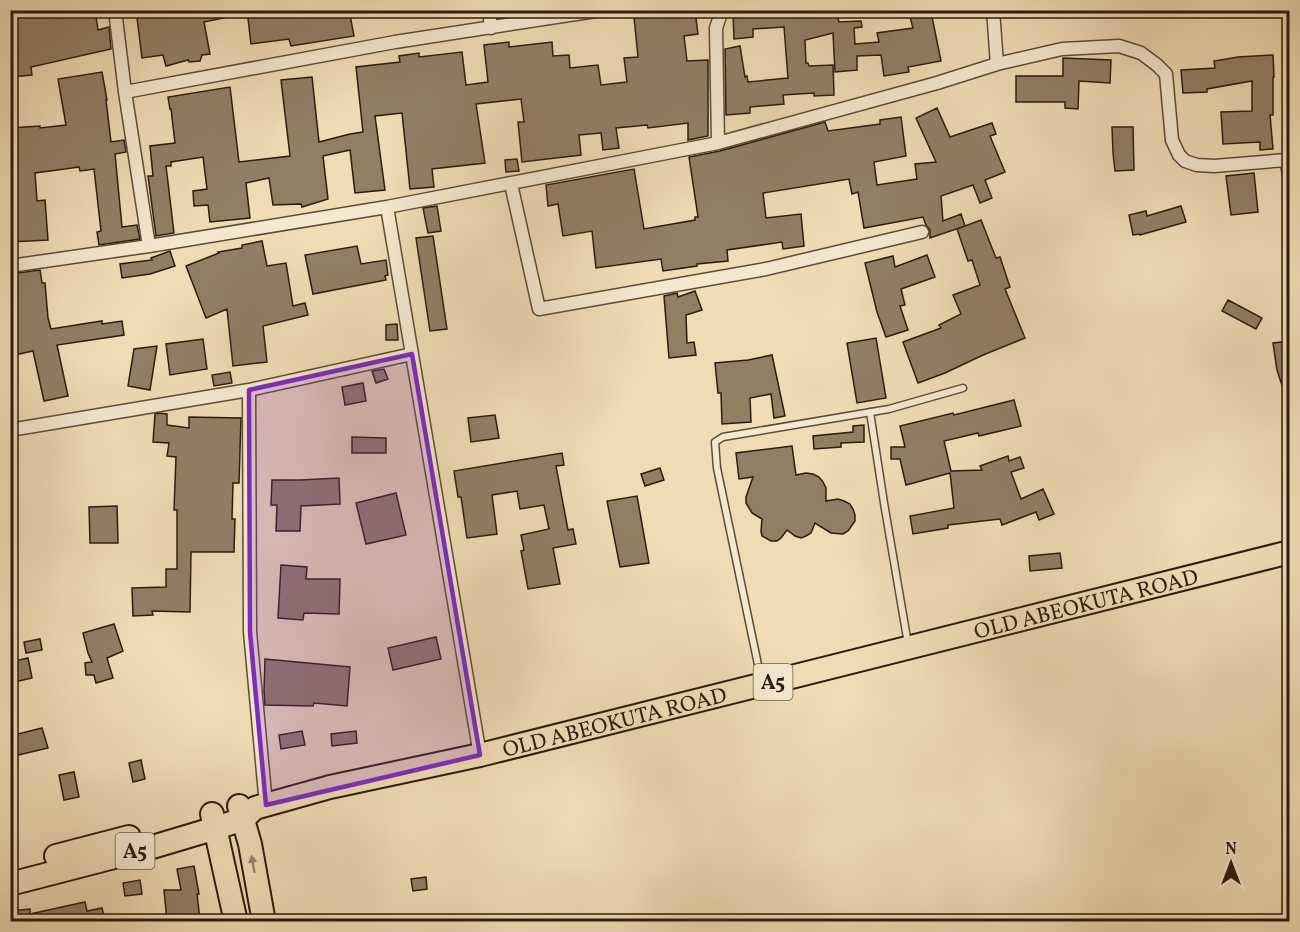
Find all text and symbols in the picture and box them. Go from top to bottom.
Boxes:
street label: OLD ABEOKUTA ROAD [971,563,1202,649]
road number: A5 [754,664,792,700]
street label: OLD ABEOKUTA ROAD [500,681,730,767]
road number: A5 [116,833,154,869]
north arrow [1201,833,1261,893]
text: N [1225,839,1237,861]
one-way arrow [249,854,258,873]

